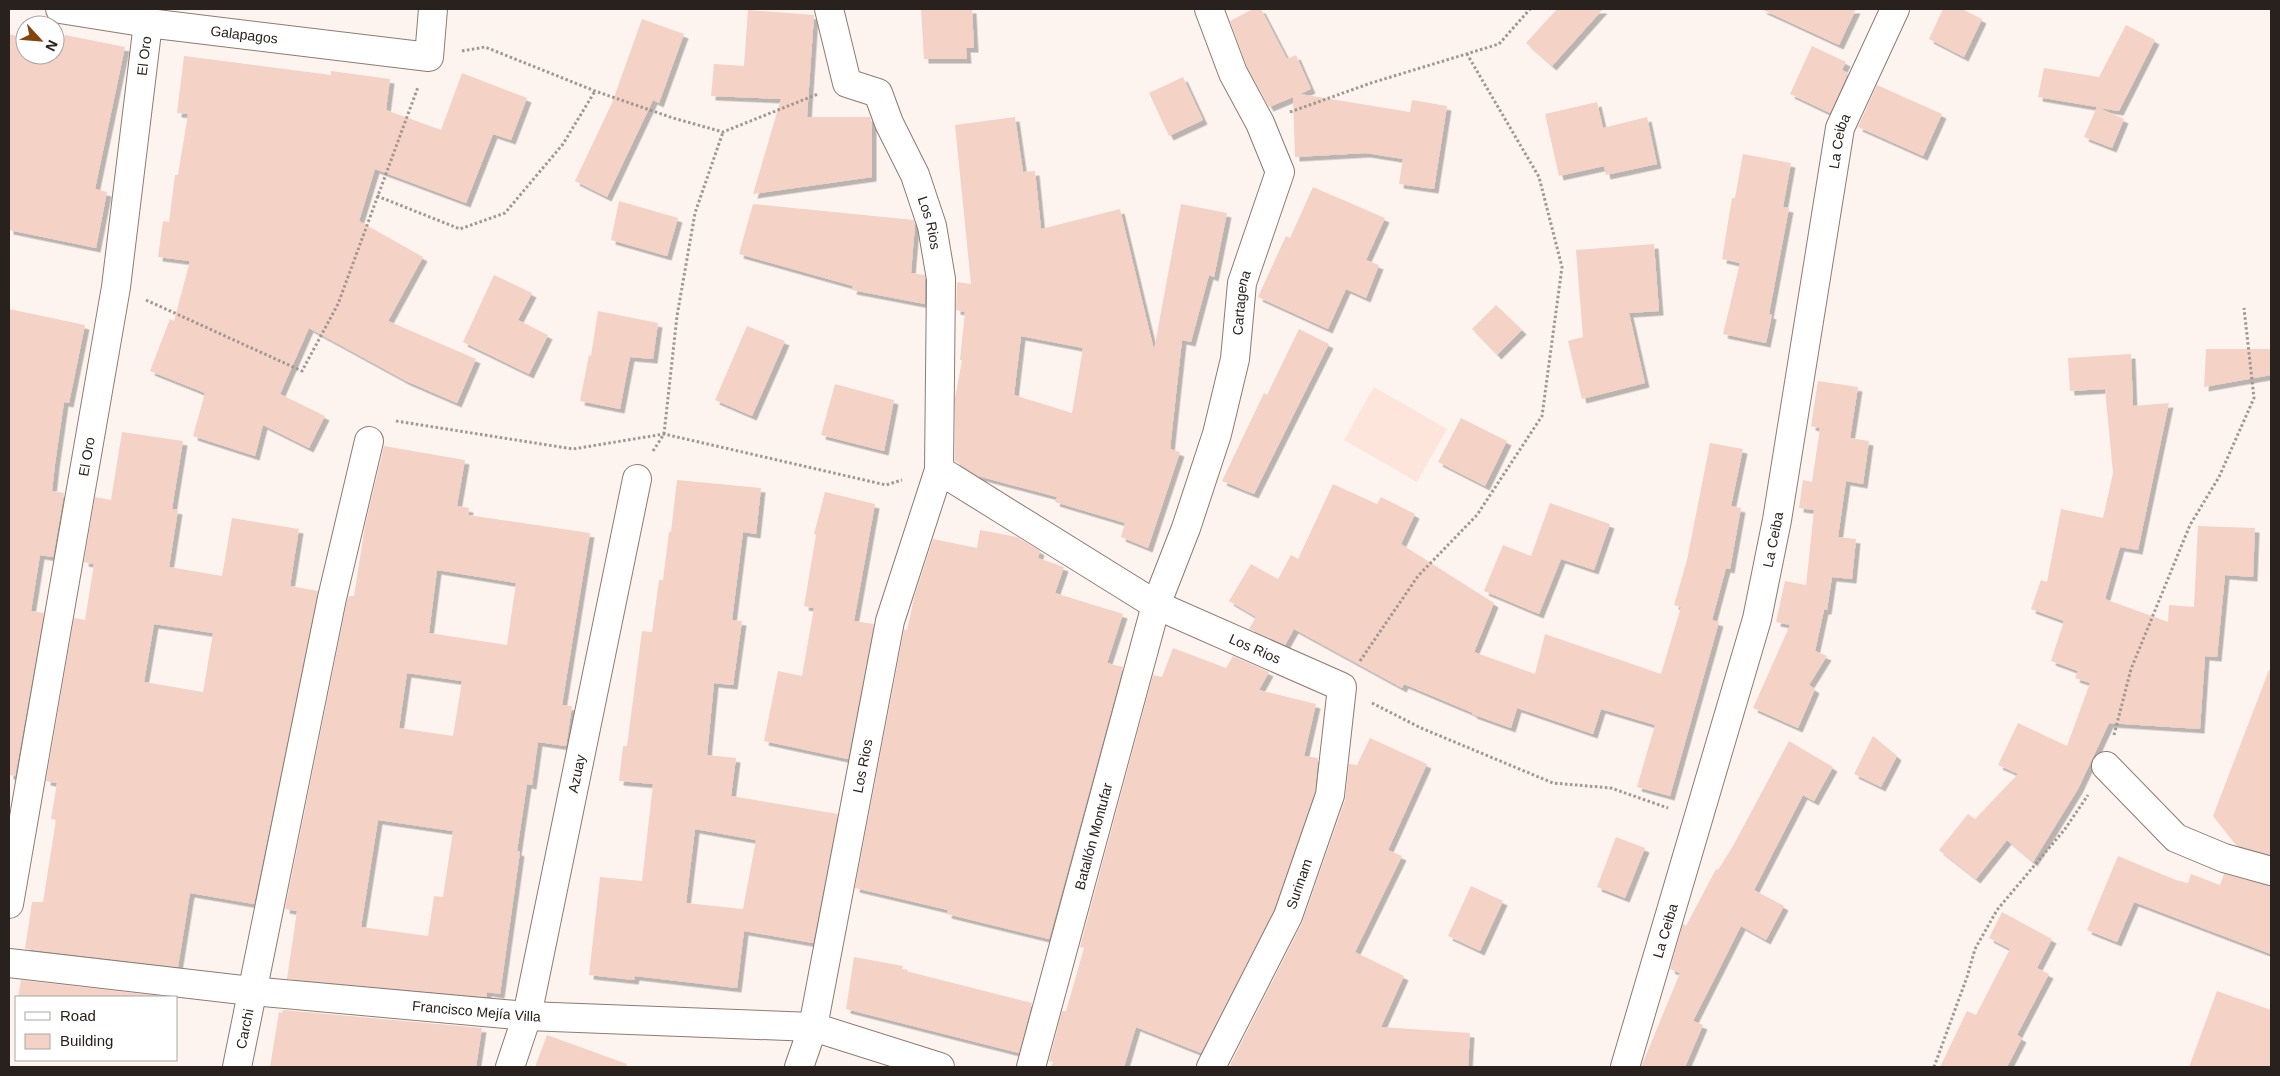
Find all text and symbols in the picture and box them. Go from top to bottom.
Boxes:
north arrow [15,15,65,65]
street label: Galapagos [210,23,279,47]
street label: El Oro [134,35,154,77]
text: N [42,38,61,54]
street label: La Ceiba [1826,111,1854,170]
street label: Los Rios [915,194,944,251]
street label: Cartagena [1229,268,1254,336]
street label: El Oro [75,436,98,478]
street label: La Ceiba [1760,511,1786,569]
street label: Los Rios [1227,630,1283,667]
street label: Los Rios [850,738,875,794]
street label: Azuay [565,753,588,794]
street label: Batallón Montufar [1071,781,1116,891]
street label: Surinam [1283,857,1315,911]
street label: La Ceiba [1650,901,1681,960]
legend [15,996,178,1061]
street label: Francisco Mejía Villa [411,998,541,1025]
text: Road [60,1007,96,1024]
street label: Carchi [233,1007,257,1050]
text: Building [60,1032,113,1049]

